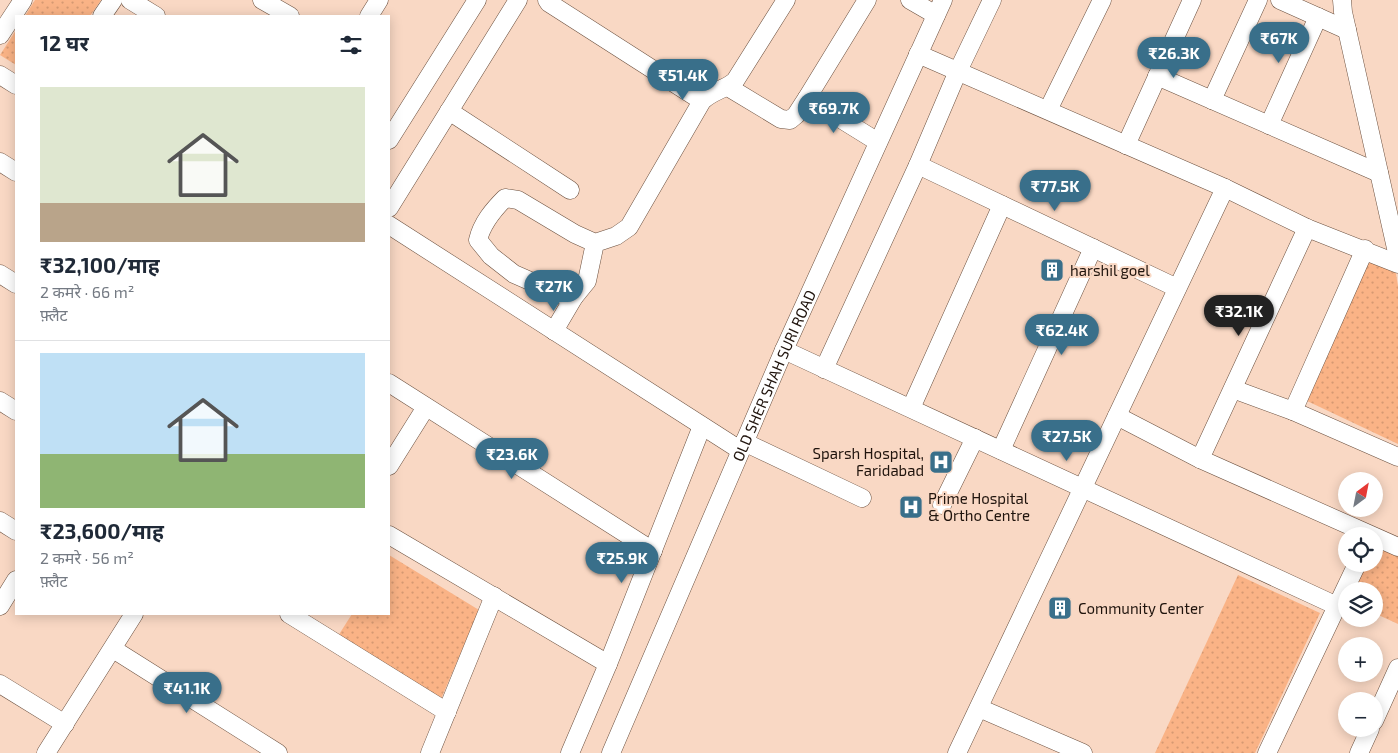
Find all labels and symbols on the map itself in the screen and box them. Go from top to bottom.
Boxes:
pin: ₹67K [1249,22,1309,64]
pin: ₹26.3K [1133,36,1215,79]
pin: ₹51.4K [642,58,724,101]
pin: ₹69.7K [793,92,875,134]
pin: ₹77.5K [1014,170,1096,212]
building icon: harshil goel [1039,257,1065,283]
place label: harshil goel [1070,261,1150,279]
pin: ₹27K [524,270,584,312]
street label: OLD SHER SHAH SURI ROAD [728,287,819,464]
pin: ₹32.1K [1198,294,1280,337]
pin: ₹62.4K [1021,314,1103,356]
pin: ₹27.5K [1026,420,1108,462]
pin: ₹23.6K [471,438,553,480]
place label: Sparsh Hospital, Faridabad [813,444,924,479]
hospital icon: Sparsh Hospital, Faridabad [928,449,954,475]
north arrow [1338,472,1382,518]
place label: Prime Hospital & Ortho Centre [928,489,1030,524]
hospital icon: Prime Hospital & Ortho Centre [898,494,924,520]
pin: ₹25.9K [581,542,663,584]
building icon: Community Center [1047,595,1073,621]
place label: Community Center [1078,599,1204,617]
pin: ₹41.1K [146,672,228,714]

